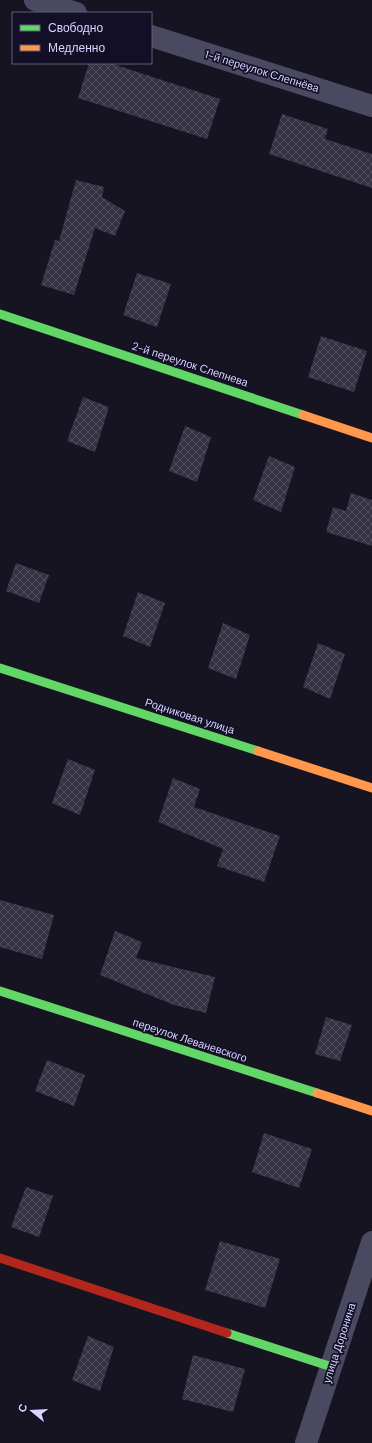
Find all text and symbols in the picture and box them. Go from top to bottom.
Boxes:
legend [12,12,152,64]
text: Свободно [48,20,103,36]
text: Медленно [48,40,105,56]
street label: 1-й переулок Слепнёва [203,47,322,95]
street label: 2-й переулок Слепнева [130,339,251,390]
street label: Родниковая улица [143,695,237,737]
street label: переулок Леваневского [131,1015,249,1065]
street label: улица Доронина [319,1300,359,1385]
north arrow [12,1391,52,1431]
text: С [15,1402,30,1414]

